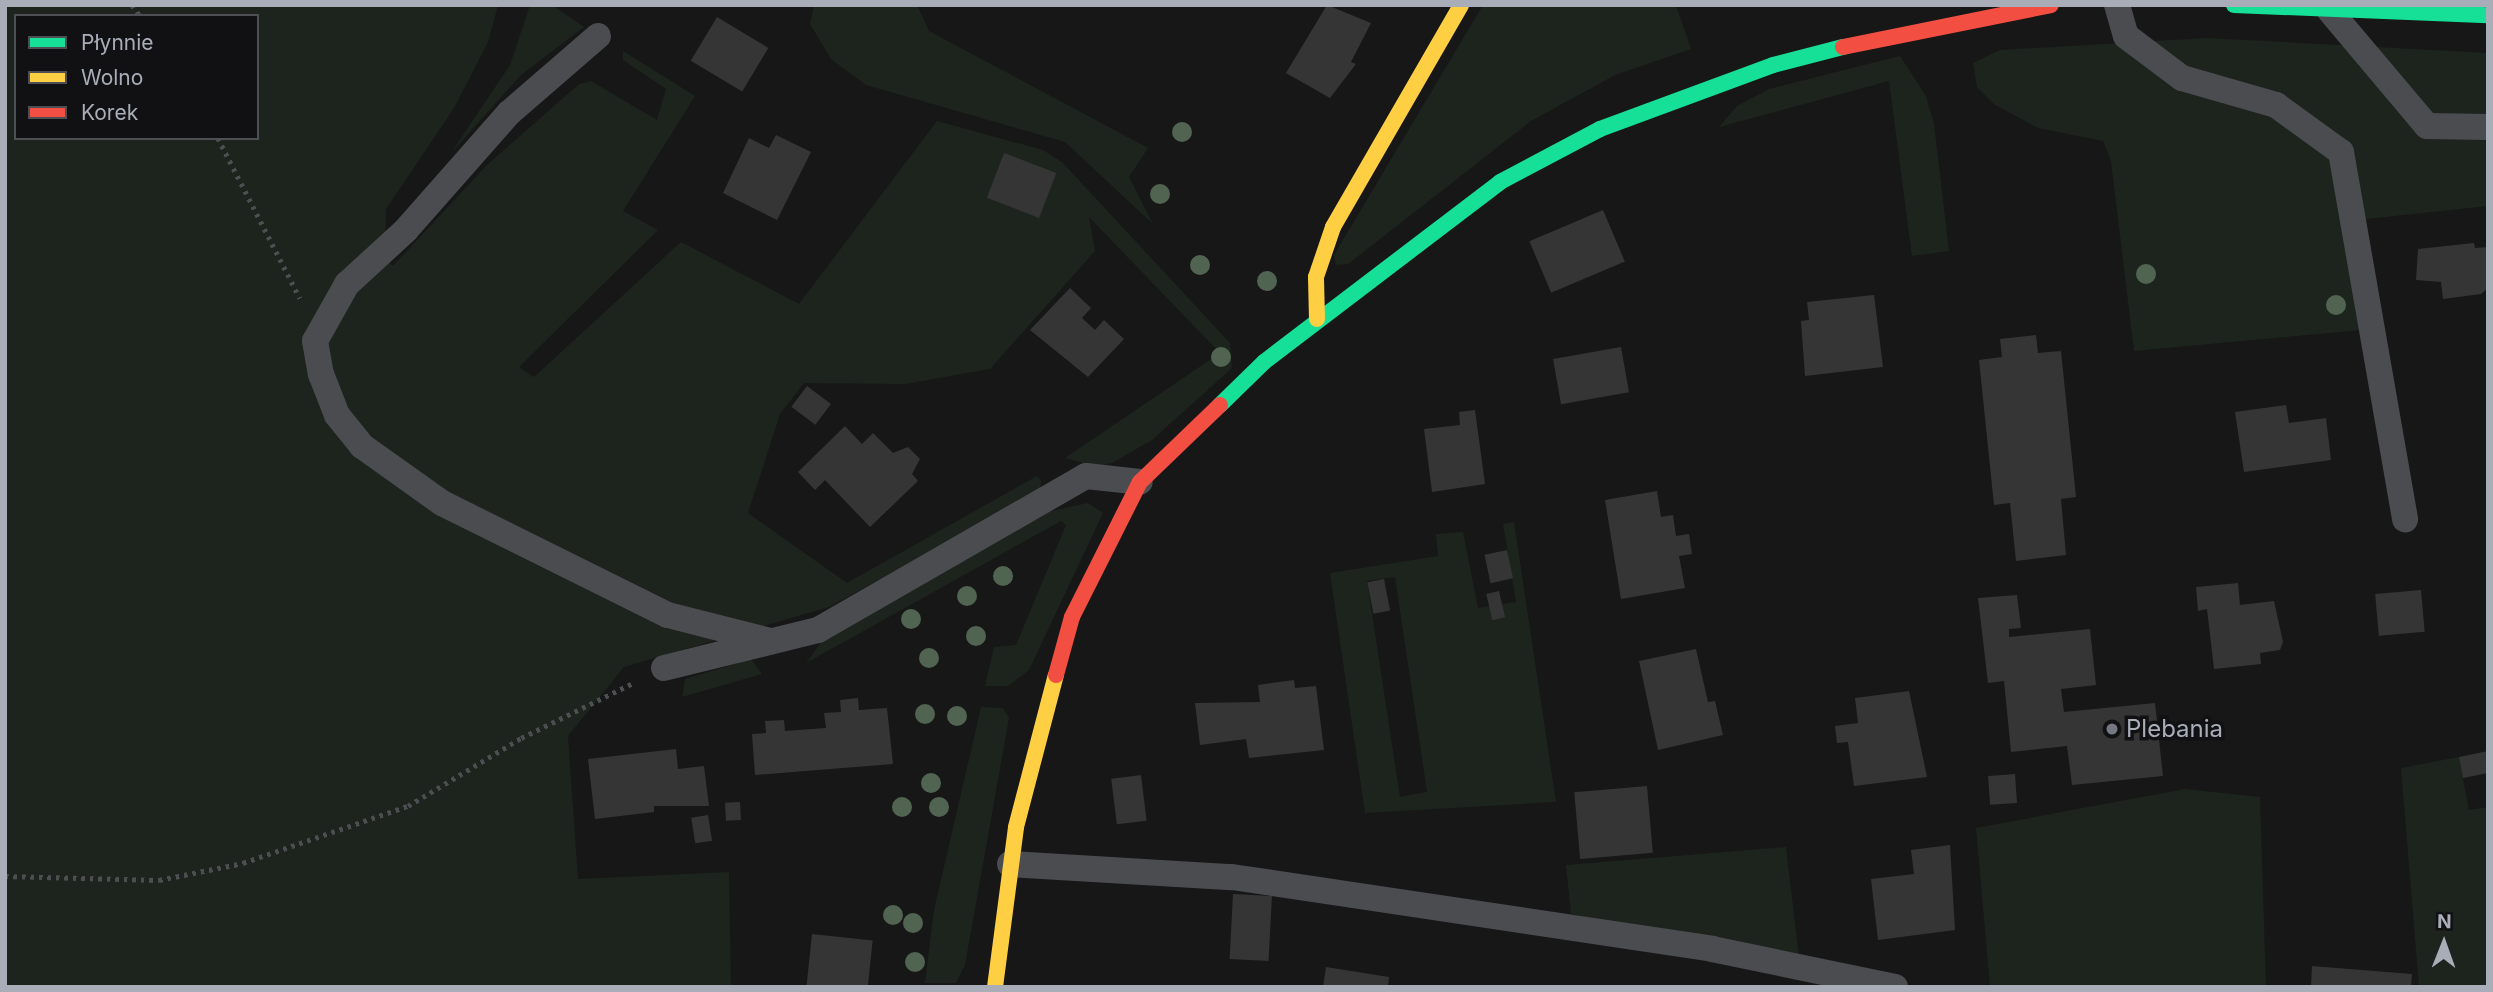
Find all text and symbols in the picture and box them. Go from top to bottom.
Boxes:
legend [14,14,259,140]
text: Płynnie [81,30,154,55]
text: Wolno [81,65,143,90]
text: Korek [81,100,138,125]
place label: Plebania [2126,715,2223,743]
marker: Plebania [2104,721,2120,737]
north arrow [2409,908,2479,978]
text: N [2437,910,2452,933]

